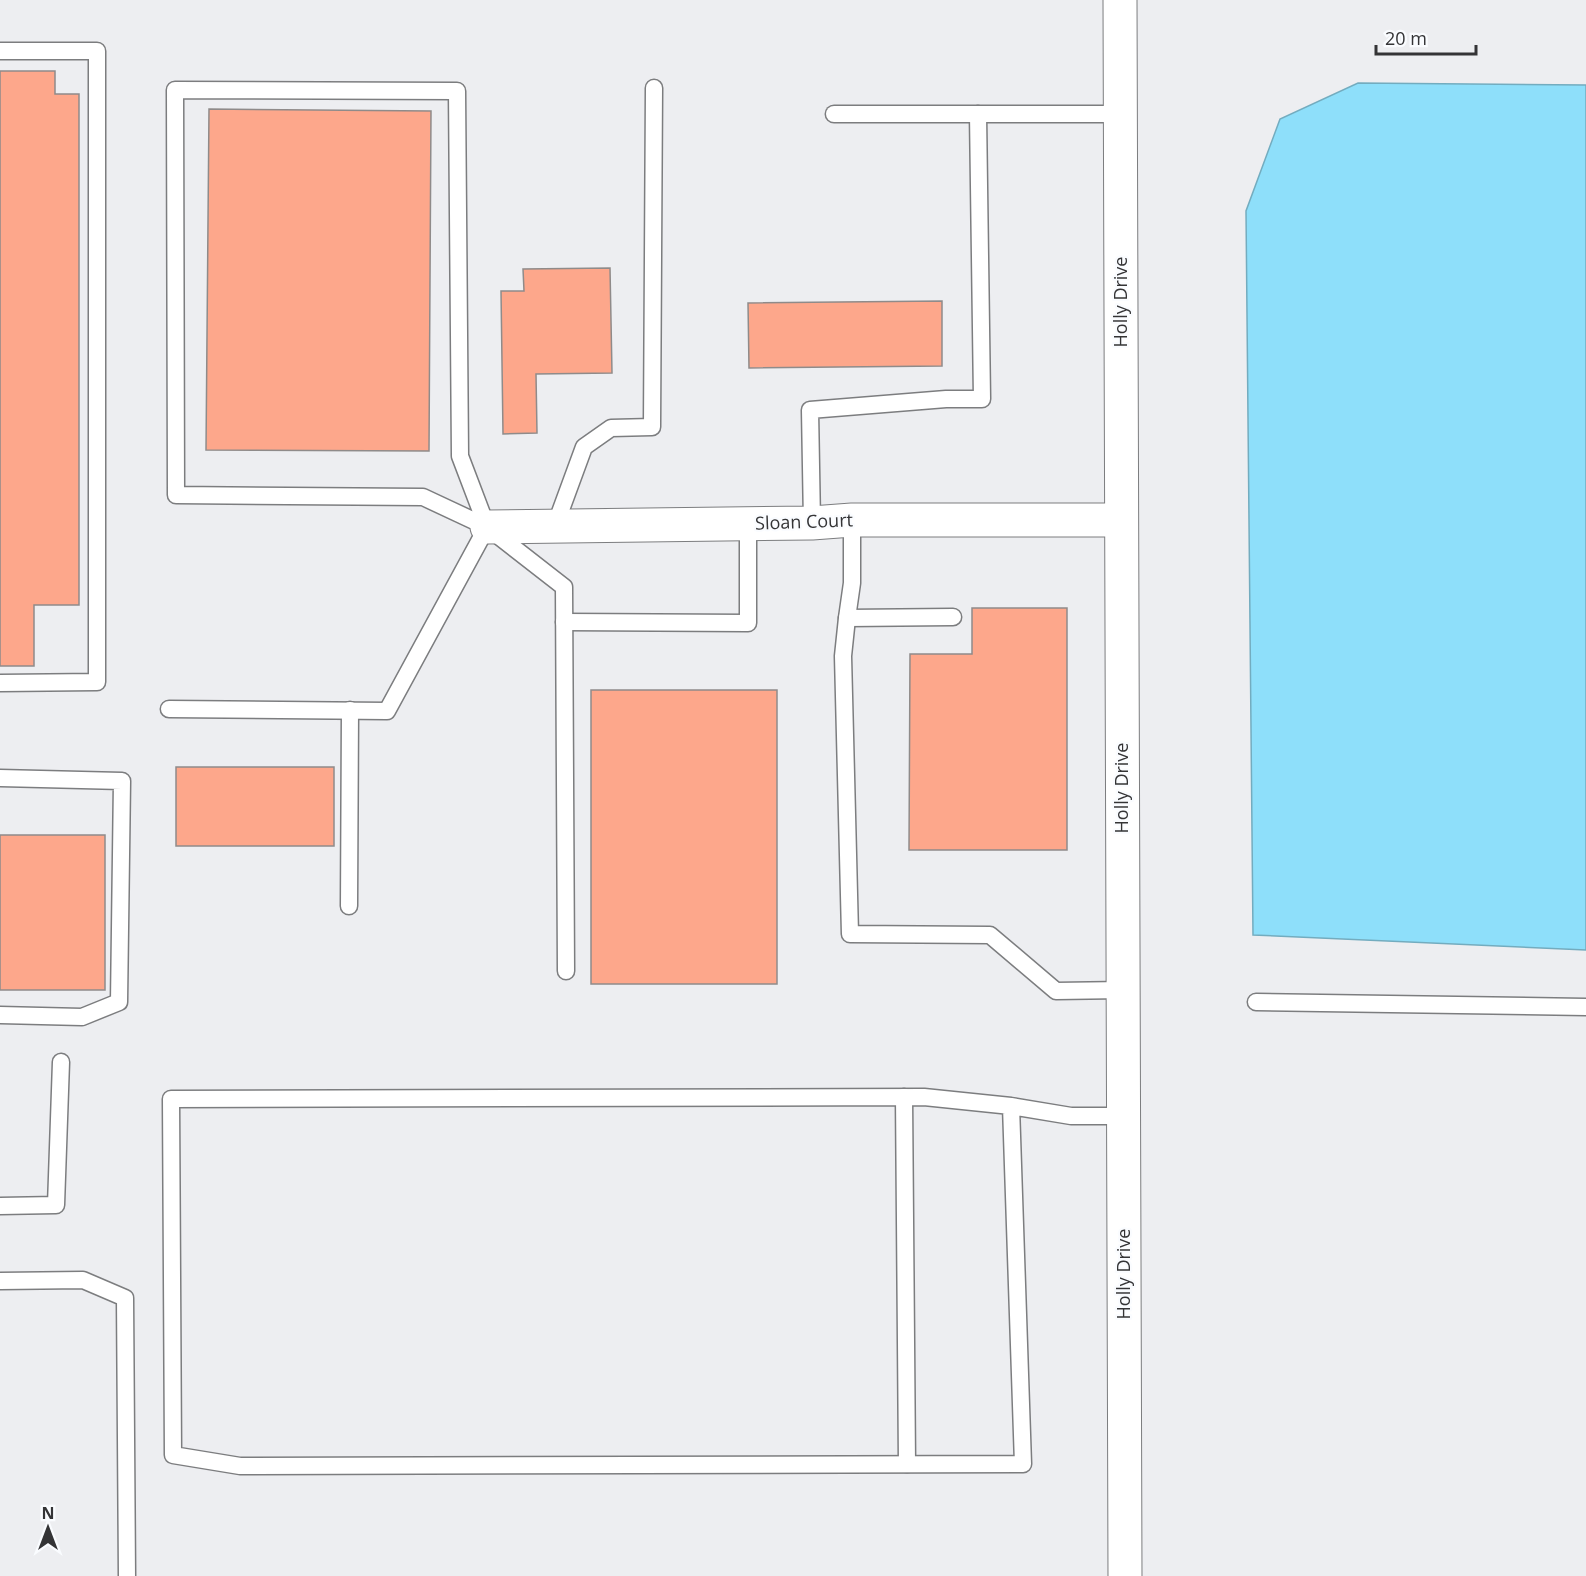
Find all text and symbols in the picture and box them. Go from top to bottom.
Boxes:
scale bar [1376,18,1476,56]
text: 20 m [1385,26,1427,50]
street label: Holly Drive [1108,257,1132,347]
street label: Sloan Court [755,507,853,535]
street label: Holly Drive [1109,743,1133,833]
street label: Holly Drive [1111,1229,1135,1319]
north arrow [18,1498,78,1558]
text: N [41,1502,55,1524]

